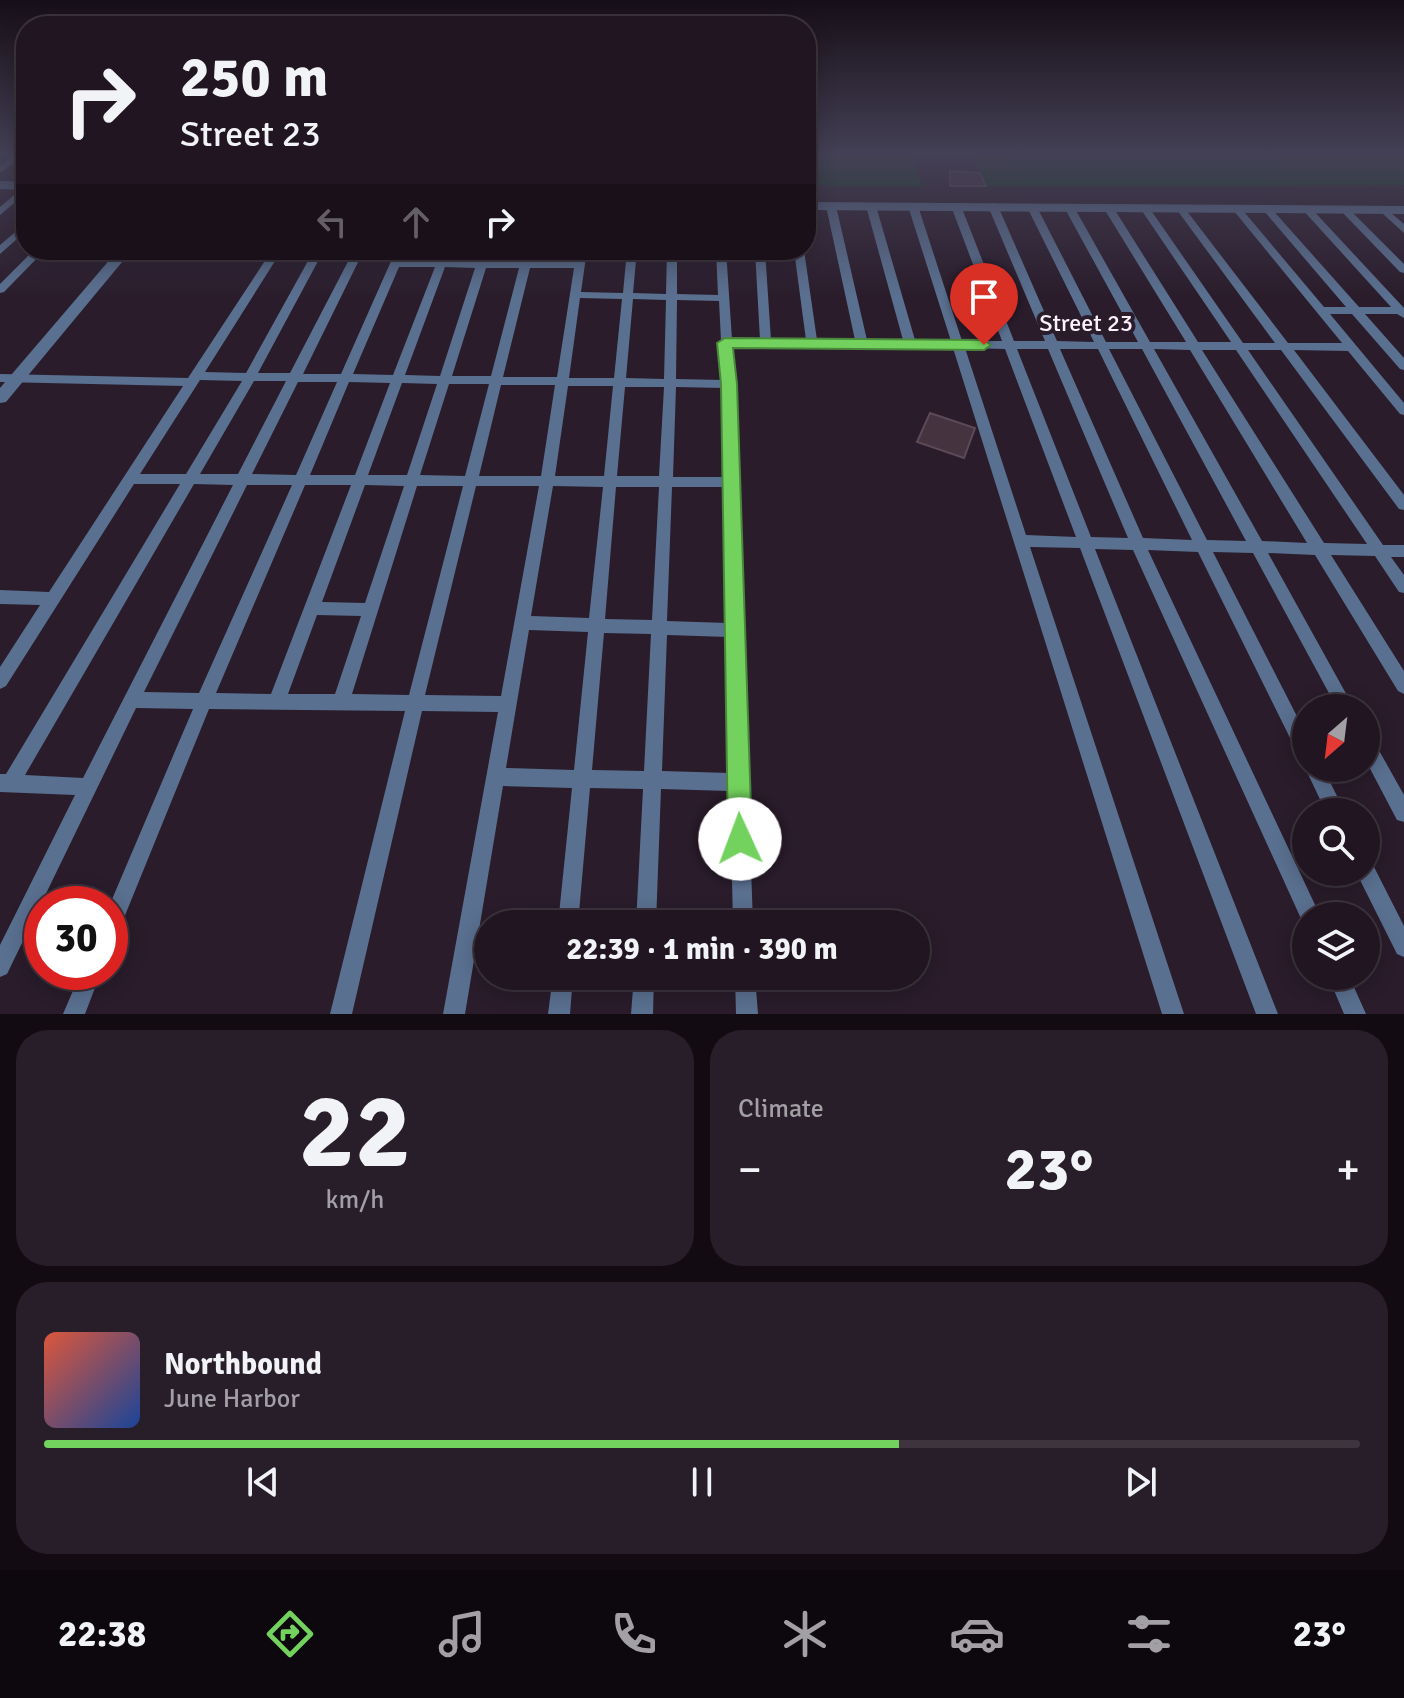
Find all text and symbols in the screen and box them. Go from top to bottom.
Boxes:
text: 250 m [180,43,328,112]
icon: right [48,48,152,152]
text: Street 23 [180,112,321,157]
icon: left [310,200,354,244]
icon: ahead [394,200,438,244]
icon: right [478,200,522,244]
pin [950,263,1018,345]
icon: arrive [962,275,1006,319]
street label: Street 23 [1039,308,1133,338]
north arrow [1292,694,1380,782]
map controls [1292,694,1380,990]
position arrow [698,797,782,881]
button: search [1292,798,1380,886]
speed limit sign: 30 [24,886,128,990]
button: layers [1292,902,1380,990]
text: 22:39 · 1 min · 390 m [566,931,838,968]
text: 22 [299,1068,411,1196]
text: Climate [738,1093,824,1125]
text: 23° [1005,1133,1093,1207]
text: − [738,1143,762,1197]
text: + [1336,1143,1360,1197]
text: km/h [326,1184,384,1216]
text: Northbound [164,1346,322,1383]
text: June Harbor [164,1383,300,1415]
icon: previous [241,1460,285,1504]
icon: pause [680,1460,724,1504]
icon: next [1119,1460,1163,1504]
icon: directions [262,1606,318,1662]
icon: music [434,1606,490,1662]
icon: phone [606,1606,662,1662]
icon: climate [777,1606,833,1662]
icon: car [949,1606,1005,1662]
icon: filters [1121,1606,1177,1662]
text: 22:38 [58,1612,146,1657]
text: 23° [1293,1612,1346,1657]

